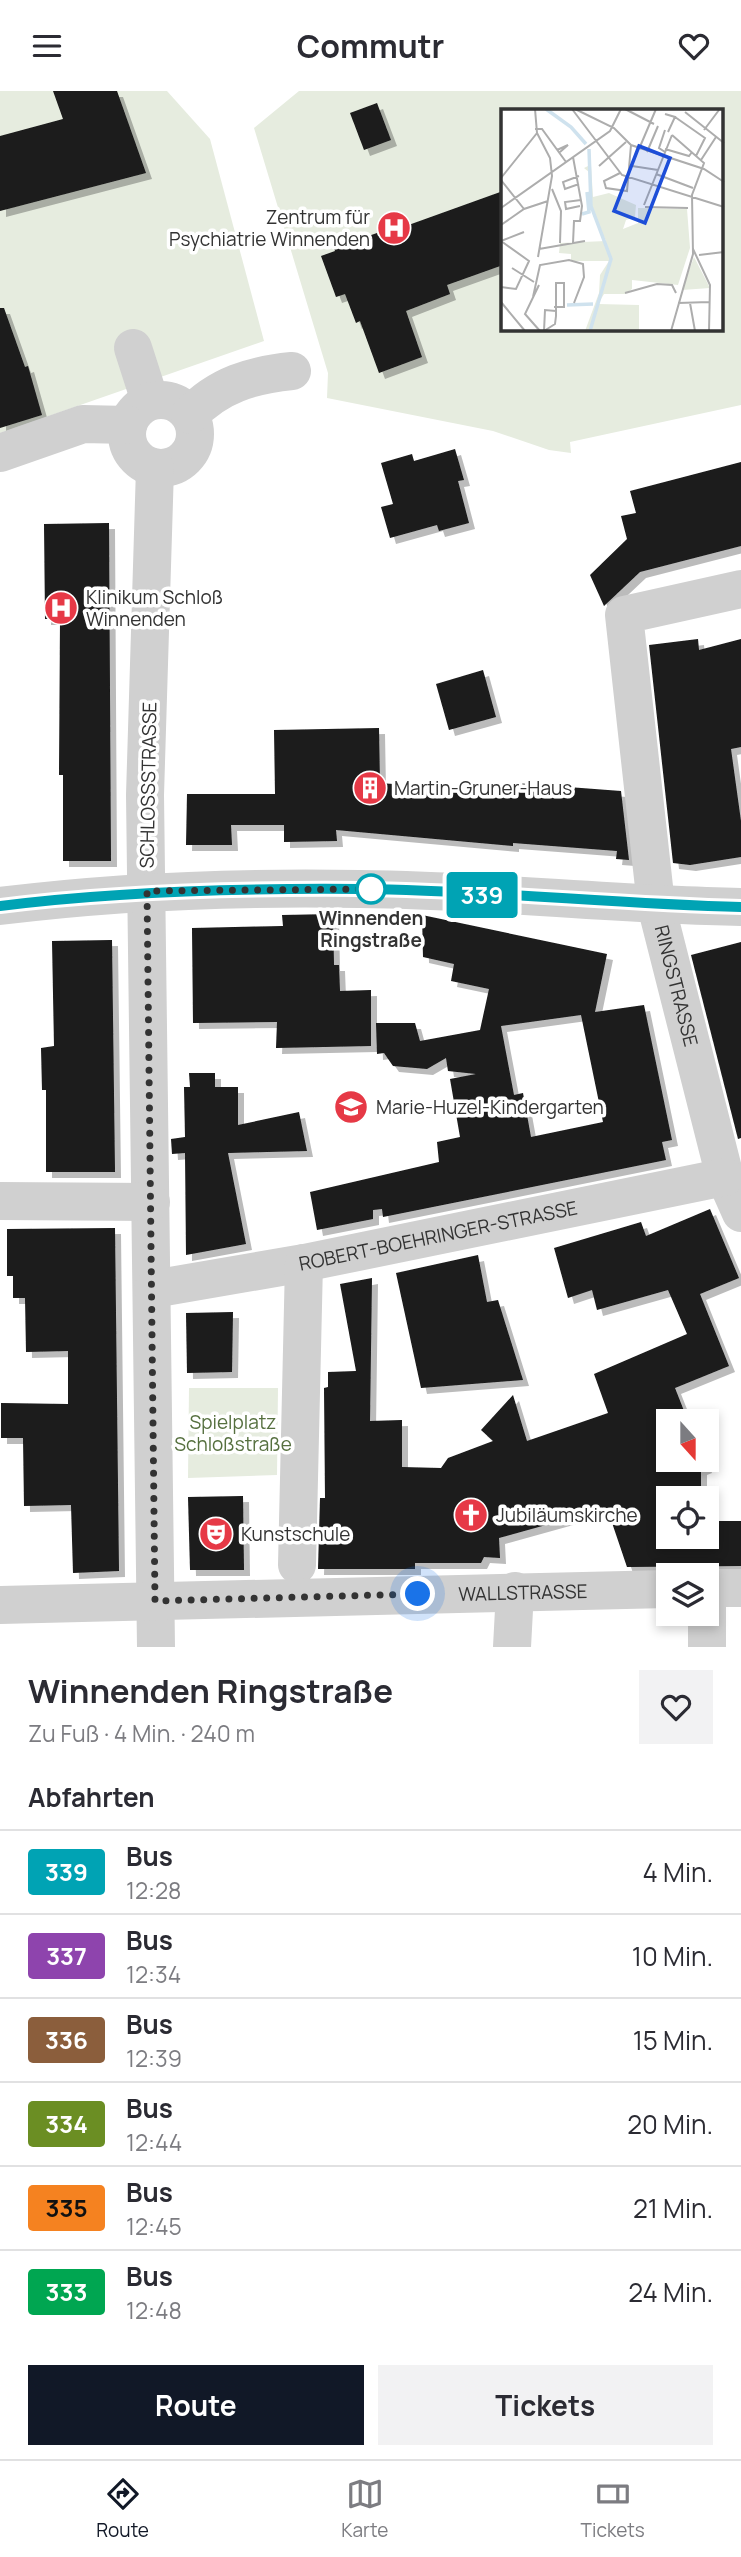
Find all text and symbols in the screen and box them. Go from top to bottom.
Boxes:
text: Commutr [297,24,444,68]
icon: menu [28,27,66,65]
icon: heart [675,27,713,65]
inset map [501,109,724,331]
place label: Zentrum für Psychiatrie Winnenden [169,204,370,252]
hospital icon: Zentrum für Psychiatrie Winnenden [375,209,413,247]
place label: Klinikum Schloß Winnenden [86,584,223,632]
hospital icon: Klinikum Schloß Winnenden [42,589,80,627]
street label: SCHLOSSSTRASSE [134,701,162,869]
building icon: Martin-Gruner-Haus [351,769,389,807]
place label: Martin-Gruner-Haus [394,775,572,801]
line badge: 339 [442,872,522,918]
marker: Winnenden Ringstraße [356,874,386,904]
text: 339 [461,878,503,911]
place label: Winnenden Ringstraße [319,905,423,953]
street label: RINGSTRASSE [649,922,704,1049]
school or university icon: Marie-Huzel-Kindergarten [332,1088,370,1126]
place label: Marie-Huzel-Kindergarten [376,1094,604,1120]
street label: ROBERT-BOEHRINGER-STRASSE [296,1194,580,1277]
park label: Spielplatz Schloßstraße [174,1409,292,1457]
north arrow [656,1409,719,1472]
map controls [656,1409,719,1626]
button: locate [656,1486,719,1549]
church icon: Jubiläumskirche [452,1496,490,1534]
place label: Jubiläumskirche [496,1502,638,1528]
theatre icon: Kunstschule [197,1515,235,1553]
place label: Kunstschule [241,1521,350,1547]
button: layers [656,1563,719,1626]
your location [400,1576,435,1611]
street label: WALLSTRASSE [458,1578,588,1607]
text: Winnenden Ringstraße [28,1668,393,1713]
button: heart [639,1670,713,1744]
text: Zu Fuß · 4 Min. · 240 m [28,1717,255,1749]
text: Abfahrten [28,1779,155,1815]
text: Bus [126,1838,173,1874]
text: 4 Min. [643,1854,713,1890]
text: 339 [45,1855,88,1888]
text: 12:28 [126,1874,181,1906]
text: Bus [126,1922,173,1958]
text: 10 Min. [632,1938,713,1974]
text: 337 [46,1939,87,1972]
text: 12:34 [126,1958,181,1990]
text: Bus [126,2006,173,2042]
text: 15 Min. [633,2022,713,2058]
text: 336 [45,2023,88,2056]
text: 12:39 [126,2042,182,2074]
text: Bus [126,2090,173,2126]
text: 20 Min. [627,2106,713,2142]
text: 334 [45,2107,88,2140]
text: 12:44 [126,2126,182,2158]
text: Bus [126,2174,173,2210]
text: 21 Min. [633,2190,713,2226]
text: 335 [46,2191,87,2224]
text: 12:45 [126,2210,182,2242]
text: Bus [126,2258,173,2294]
text: 24 Min. [628,2274,713,2310]
text: 333 [46,2275,87,2308]
text: 12:48 [126,2294,182,2326]
button: Route [28,2365,364,2445]
button: Tickets [378,2365,713,2445]
tab: Route [96,2475,149,2543]
tab: Karte [341,2475,388,2543]
tab: Tickets [581,2475,645,2543]

